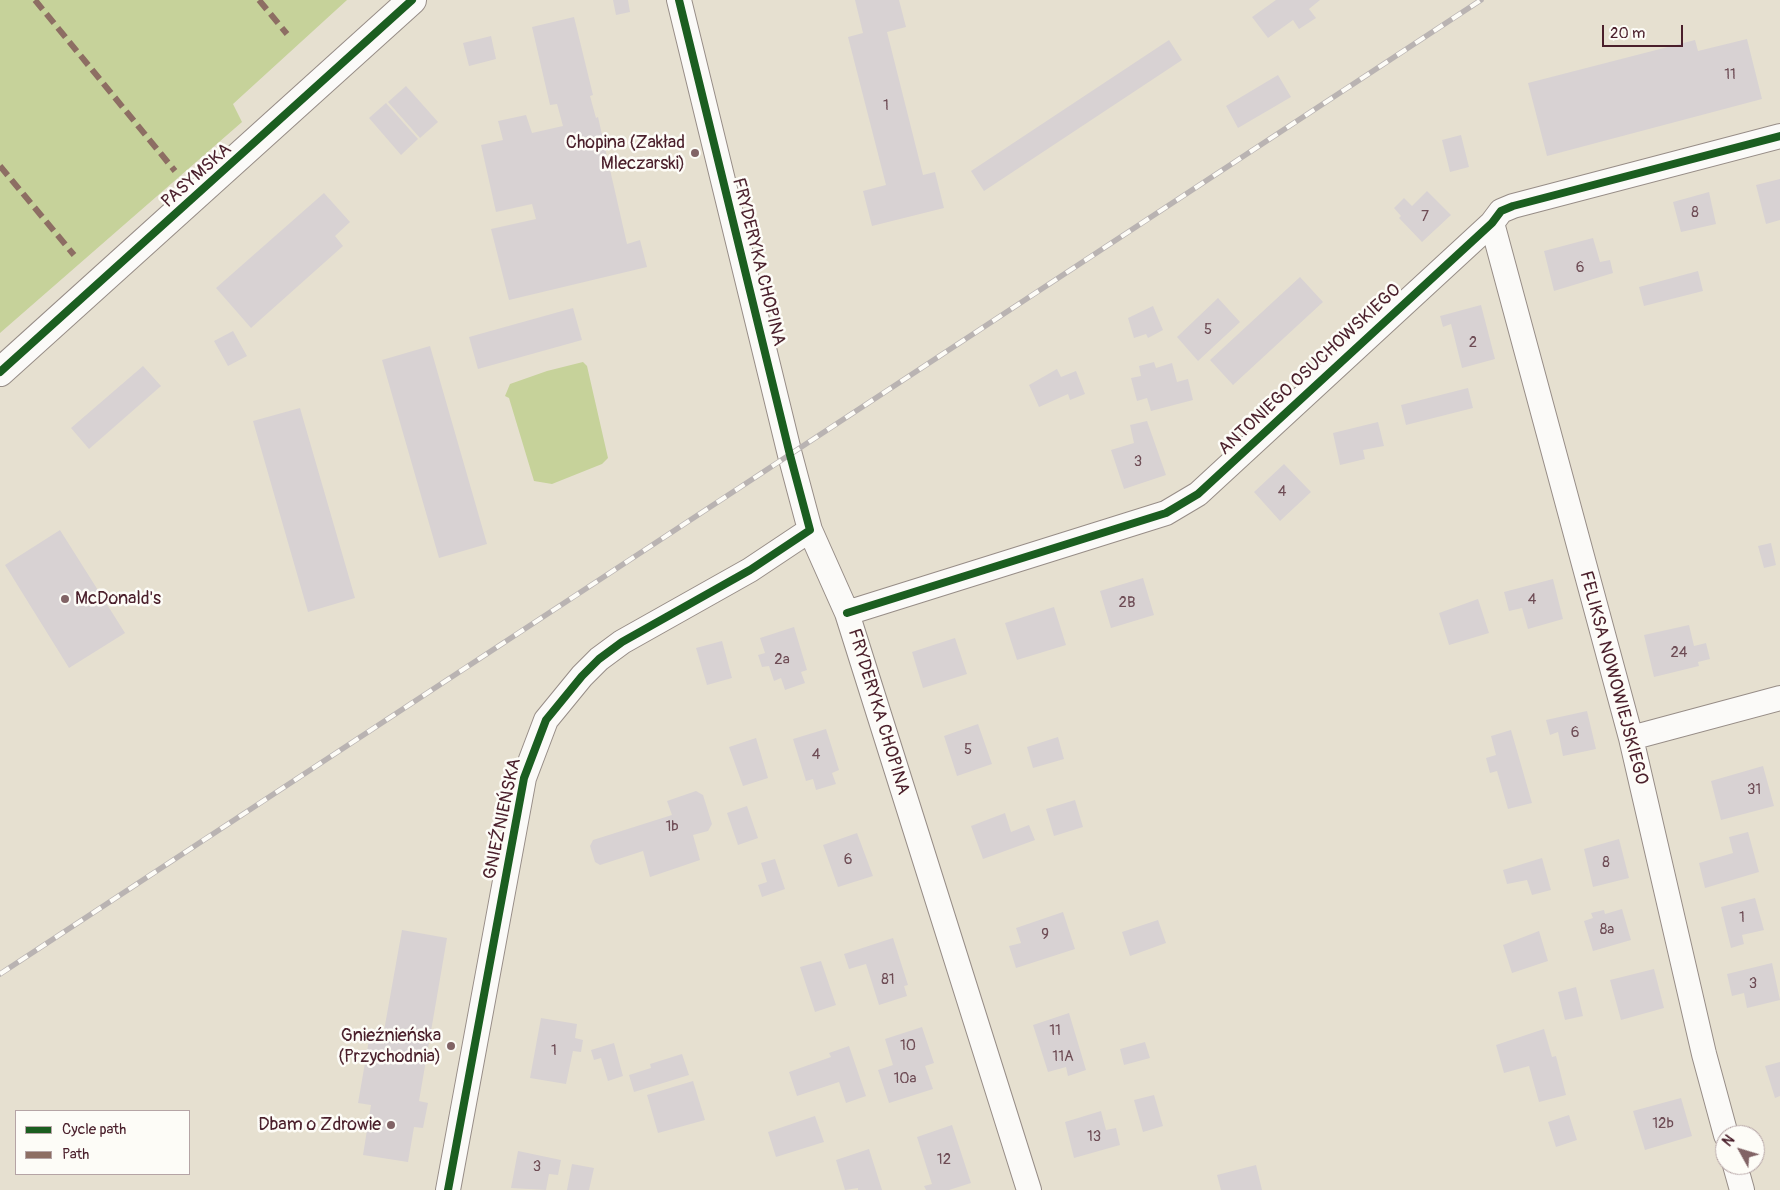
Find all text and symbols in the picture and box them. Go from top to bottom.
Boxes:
scale bar [1605,15,1686,47]
text: 20 m [1610,24,1645,43]
house number: 11 [1724,66,1736,84]
house number: 1 [883,97,889,115]
place label: Chopina (Zakład Mleczarski) [566,132,685,174]
street label: PASYMSKA [158,139,236,213]
marker: Chopina (Zakład Mleczarski) [689,147,701,159]
street label: FRYDERYKA CHOPINA [727,176,789,348]
house number: 8 [1691,204,1699,222]
house number: 7 [1421,208,1429,226]
house number: 6 [1576,259,1584,277]
street label: ANTONIEGO OSUCHOWSKIEGO [1214,280,1406,460]
house number: 5 [1204,321,1212,339]
house number: 2 [1469,334,1477,352]
house number: 3 [1134,453,1142,471]
house number: 4 [1278,483,1286,501]
street label: FELIKSA NOWOWIEJSKIEGO [1574,569,1652,787]
place label: McDonald's [75,588,161,610]
house number: 4 [1528,591,1536,609]
marker: McDonald's [59,593,71,605]
house number: 2B [1119,594,1135,612]
street label: FRYDERYKA CHOPINA [842,626,914,798]
house number: 24 [1670,644,1688,662]
house number: 2a [774,651,790,669]
house number: 6 [1571,724,1579,742]
house number: 5 [964,741,972,759]
house number: 4 [812,746,820,764]
street label: GNIEŹNIEŃSKA [480,756,526,882]
house number: 31 [1747,781,1761,799]
house number: 1b [665,818,679,836]
house number: 6 [844,851,852,869]
house number: 8 [1602,854,1610,872]
house number: 1 [1739,909,1745,927]
house number: 8a [1600,921,1614,939]
house number: 9 [1041,926,1049,944]
house number: 81 [881,971,895,989]
house number: 3 [1749,975,1757,993]
house number: 11 [1049,1022,1061,1040]
place label: Gnieźnieńska (Przychodnia) [338,1025,441,1068]
house number: 10 [900,1037,916,1055]
marker: Gnieźnieńska (Przychodnia) [445,1040,457,1052]
house number: 1 [551,1042,557,1060]
house number: 11A [1052,1048,1074,1066]
house number: 10a [893,1070,917,1088]
legend [15,1110,190,1175]
place label: Dbam o Zdrowie [258,1114,381,1136]
house number: 12b [1652,1115,1674,1133]
marker: Dbam o Zdrowie [385,1119,397,1131]
text: Cycle path [62,1120,126,1139]
north arrow [1715,1125,1765,1175]
house number: 13 [1087,1128,1101,1146]
text: N [1719,1132,1738,1150]
text: Path [62,1145,89,1164]
house number: 12 [937,1151,951,1169]
house number: 3 [533,1158,541,1176]

